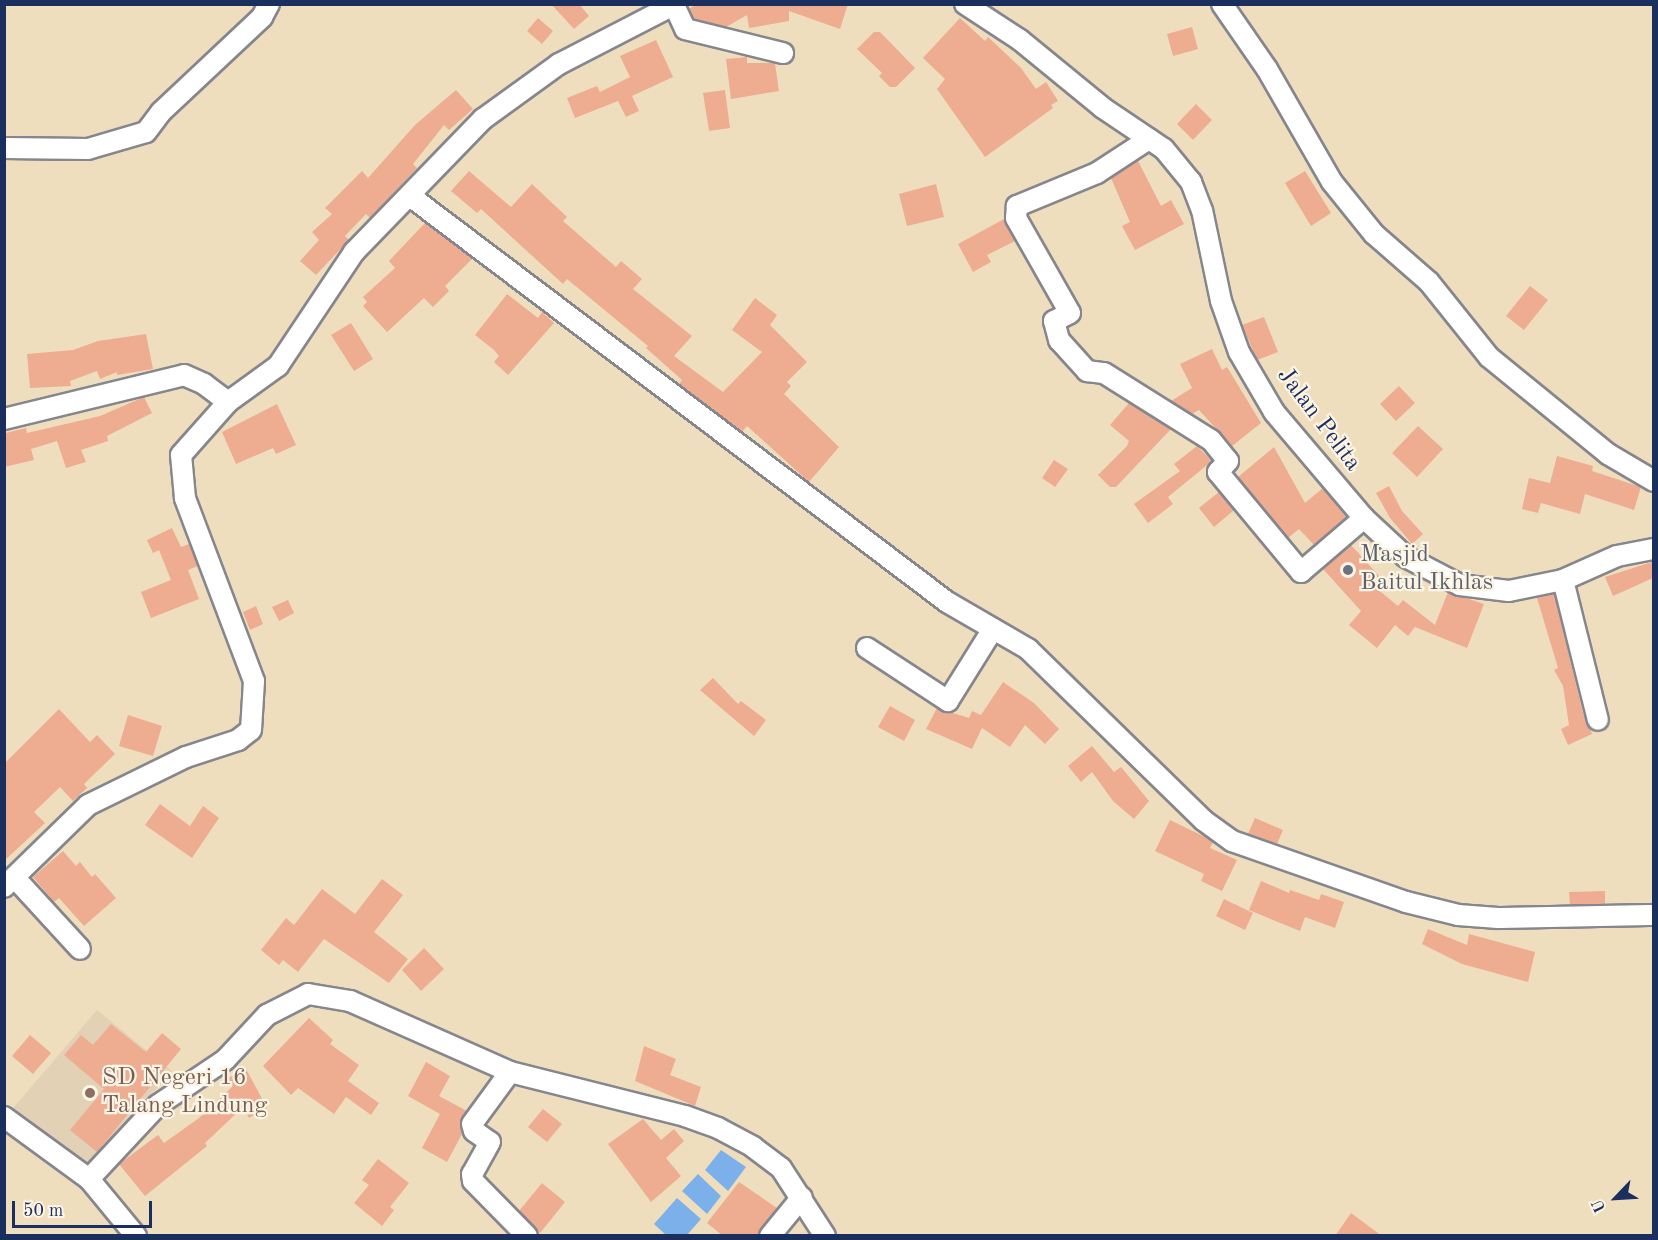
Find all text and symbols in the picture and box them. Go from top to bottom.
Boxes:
street label: Jalan Pelita [1270,363,1366,477]
place label: Masjid Baitul Ikhlas [1360,542,1493,598]
marker: Masjid Baitul Ikhlas [1341,563,1355,577]
place label: SD Negeri 16 Talang Lindung [102,1065,268,1121]
marker: SD Negeri 16 Talang Lindung [83,1086,97,1100]
north arrow [1586,1168,1646,1228]
scale bar [15,1189,154,1227]
text: U [1590,1196,1610,1215]
text: 50 m [23,1202,63,1220]

